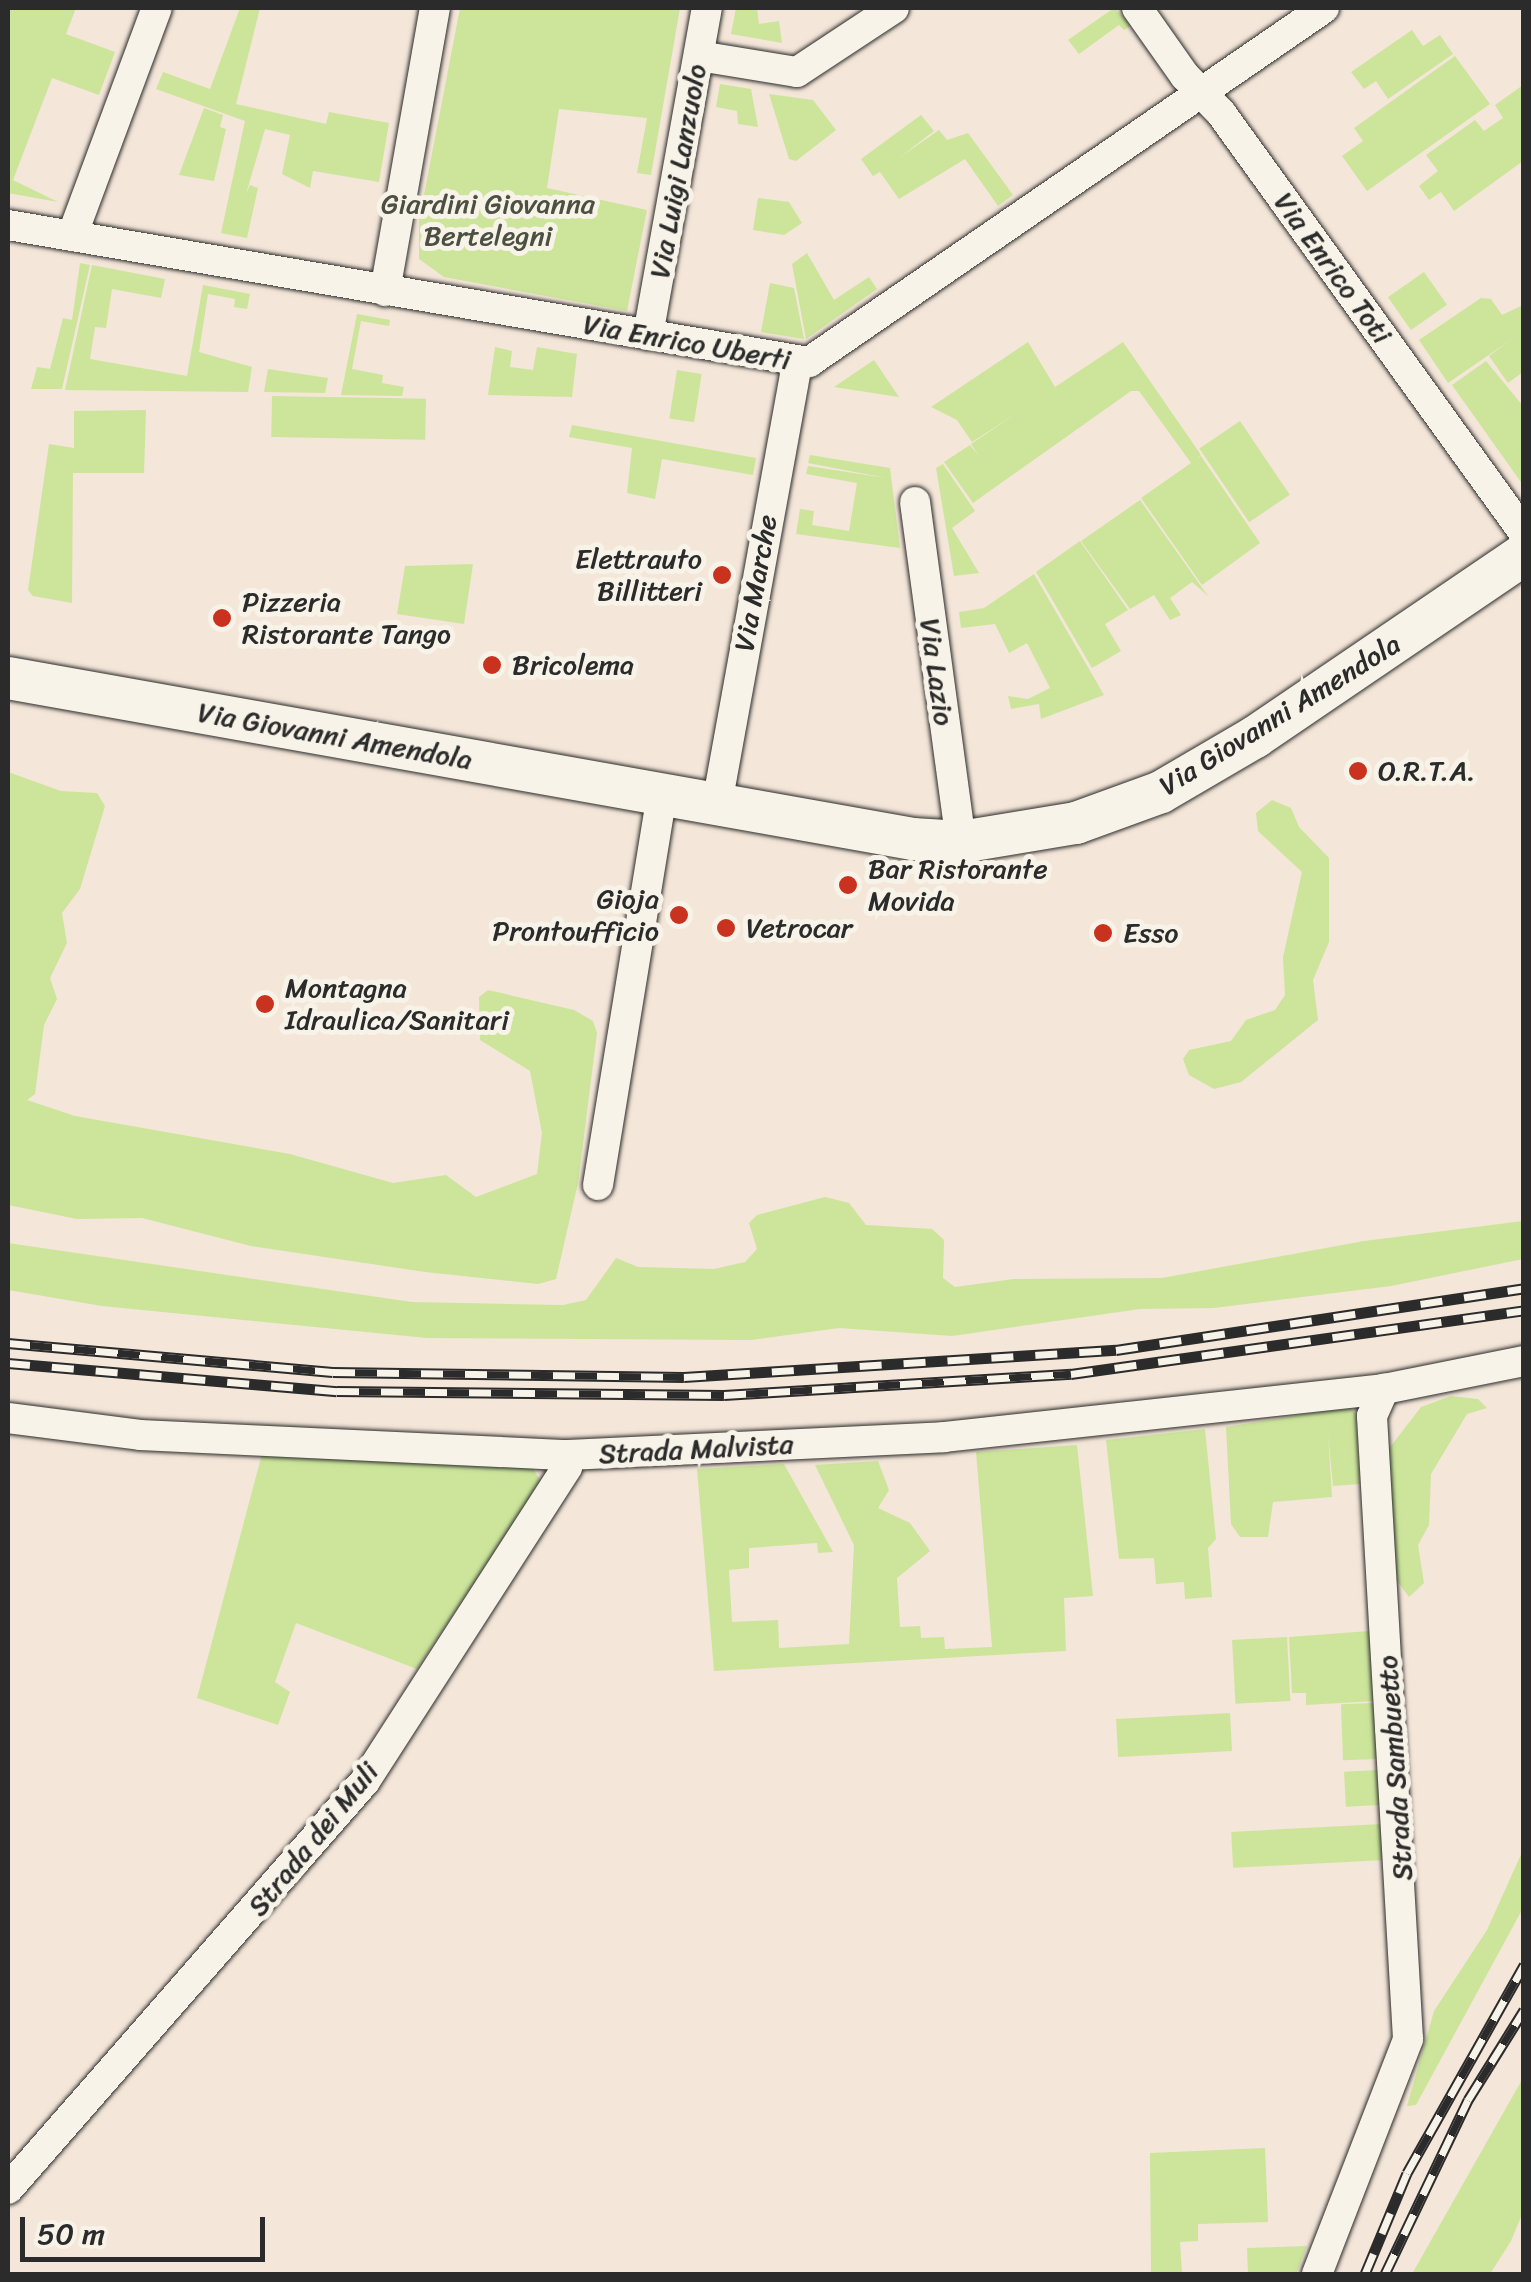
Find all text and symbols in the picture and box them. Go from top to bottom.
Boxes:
street label: Via Luigi Lanzuolo [643,61,713,281]
street label: Via Enrico Toti [1267,186,1399,350]
park label: Giardini Giovanna Bertelegni [381,187,595,253]
street label: Via Enrico Uberti [581,307,793,377]
street label: Via Marche [728,513,784,653]
place label: Elettrauto Billitteri [575,542,702,608]
marker: Elettrauto Billitteri [711,564,733,586]
place label: Pizzeria Ristorante Tango [242,585,451,651]
marker: Pizzeria Ristorante Tango [211,607,233,629]
street label: Via Lazio [913,616,961,728]
street label: Via Giovanni Amendola [1153,627,1407,803]
place label: Bricolema [512,648,634,682]
marker: Bricolema [481,654,503,676]
street label: Via Giovanni Amendola [195,695,475,777]
place label: O.R.T.A. [1378,754,1476,788]
marker: O.R.T.A. [1347,760,1369,782]
place label: Bar Ristorante Movida [868,852,1050,918]
marker: Bar Ristorante Movida [837,874,859,896]
place label: Gioja Prontoufficio [492,882,659,948]
marker: Gioja Prontoufficio [668,904,690,926]
place label: Vetrocar [746,911,852,945]
place label: Esso [1123,916,1179,950]
marker: Vetrocar [715,917,737,939]
marker: Esso [1092,922,1114,944]
place label: Montagna Idraulica/Sanitari [285,971,509,1037]
marker: Montagna Idraulica/Sanitari [254,993,276,1015]
street label: Strada Malvista [598,1427,794,1471]
street label: Strada Sambuetto [1370,1654,1420,1882]
street label: Strada dei Muli [240,1755,386,1923]
scale bar [25,2197,270,2259]
text: 50 m [37,2207,105,2261]

